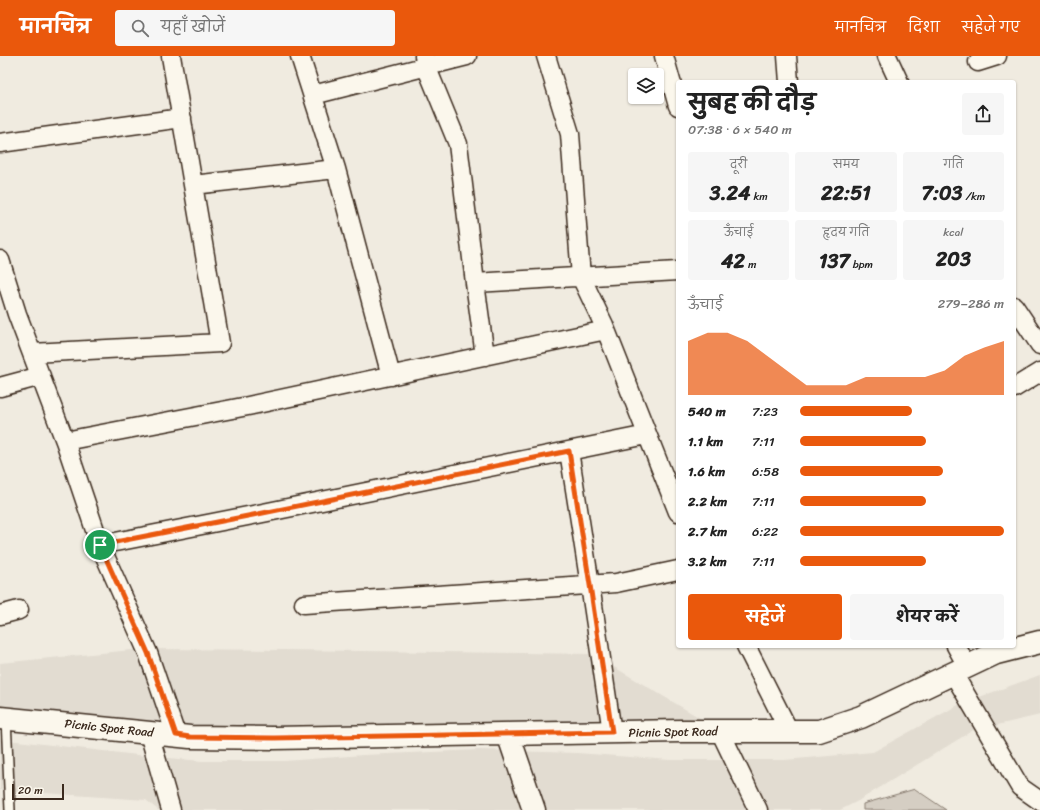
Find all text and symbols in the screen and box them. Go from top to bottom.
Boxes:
text: मानचित्र [20,10,91,43]
search box [115,10,395,46]
text: यहाँ खोजें [161,14,225,40]
text: मानचित्र [835,15,886,40]
text: दिशा [908,15,940,40]
text: सहेजे गए [962,15,1020,40]
icon: search [129,17,151,39]
map controls [628,68,664,104]
button: layers [628,68,664,104]
text: सुबह की दौड़ [688,83,816,122]
button: share [962,93,1004,135]
text: 07:38 · 6 × 540 m [688,118,792,141]
text: दूरी [730,155,747,174]
text: समय [833,155,859,174]
text: गति [943,155,963,174]
text: 3.24 [710,176,751,211]
text: 22:51 [821,176,871,211]
text: 7:03 [921,176,963,211]
text: km [751,187,768,206]
text: /km [963,187,985,206]
text: ऊँचाई [724,223,753,242]
text: हृदय गति [823,223,869,242]
text: kcal [943,223,963,242]
text: 203 [936,242,971,277]
text: 42 [721,244,745,279]
text: 137 [819,244,850,279]
text: m [745,255,756,274]
text: bpm [850,255,873,274]
text: 279–286 m [938,292,1004,315]
text: ऊँचाई [688,293,723,316]
text: 540 m [688,400,726,423]
text: 7:23 [752,400,778,423]
text: 1.1 km [688,430,723,453]
text: 7:11 [752,430,775,453]
text: 1.6 km [688,460,725,483]
text: 6:58 [752,460,779,483]
text: 2.2 km [688,490,727,513]
text: 7:11 [752,490,775,513]
text: 2.7 km [688,520,727,543]
text: 6:22 [752,520,778,543]
pin [83,528,117,562]
icon: arrive [89,534,111,556]
text: 3.2 km [688,550,727,573]
text: 7:11 [752,550,775,573]
button: सहेजें [688,594,842,640]
button: शेयर करें [850,594,1004,640]
street label: Picnic Spot Road [63,712,155,744]
street label: Picnic Spot Road [628,720,719,744]
text: 20 m [18,781,43,800]
scale bar [12,782,64,801]

